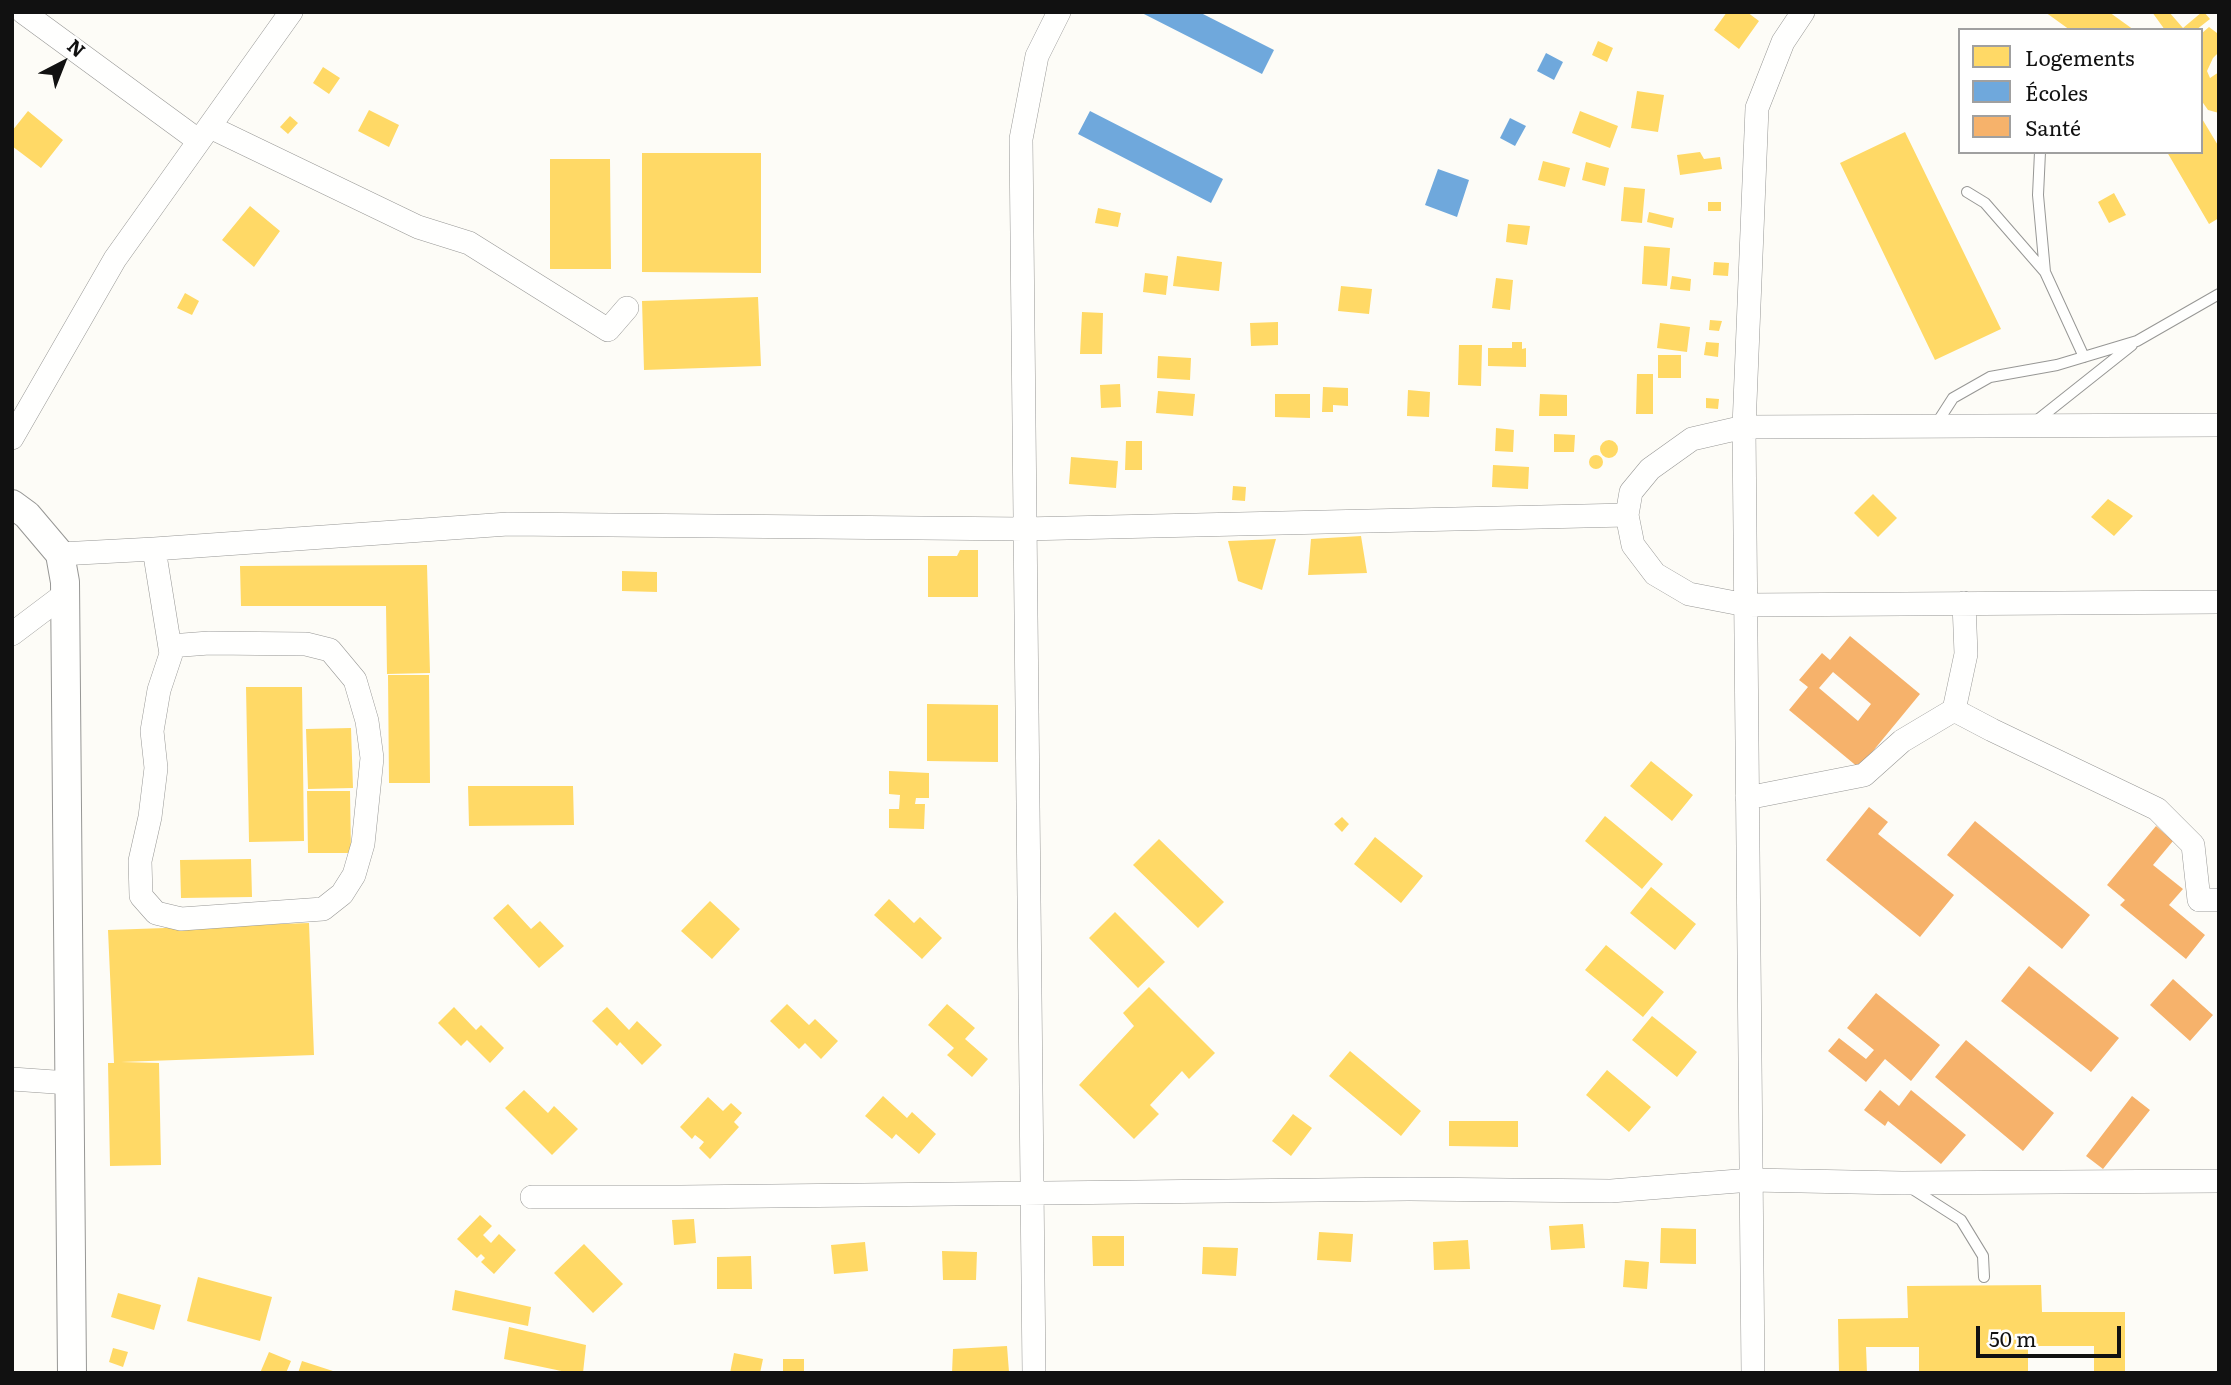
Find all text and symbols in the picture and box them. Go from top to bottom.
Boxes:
north arrow [28,28,98,98]
legend [1958,28,2203,154]
text: N [62,32,92,63]
text: Logements [2025,41,2134,72]
text: Écoles [2025,76,2088,107]
text: Santé [2025,111,2081,142]
scale bar [1979,1312,2124,1356]
text: 50 m [1989,1322,2036,1353]

